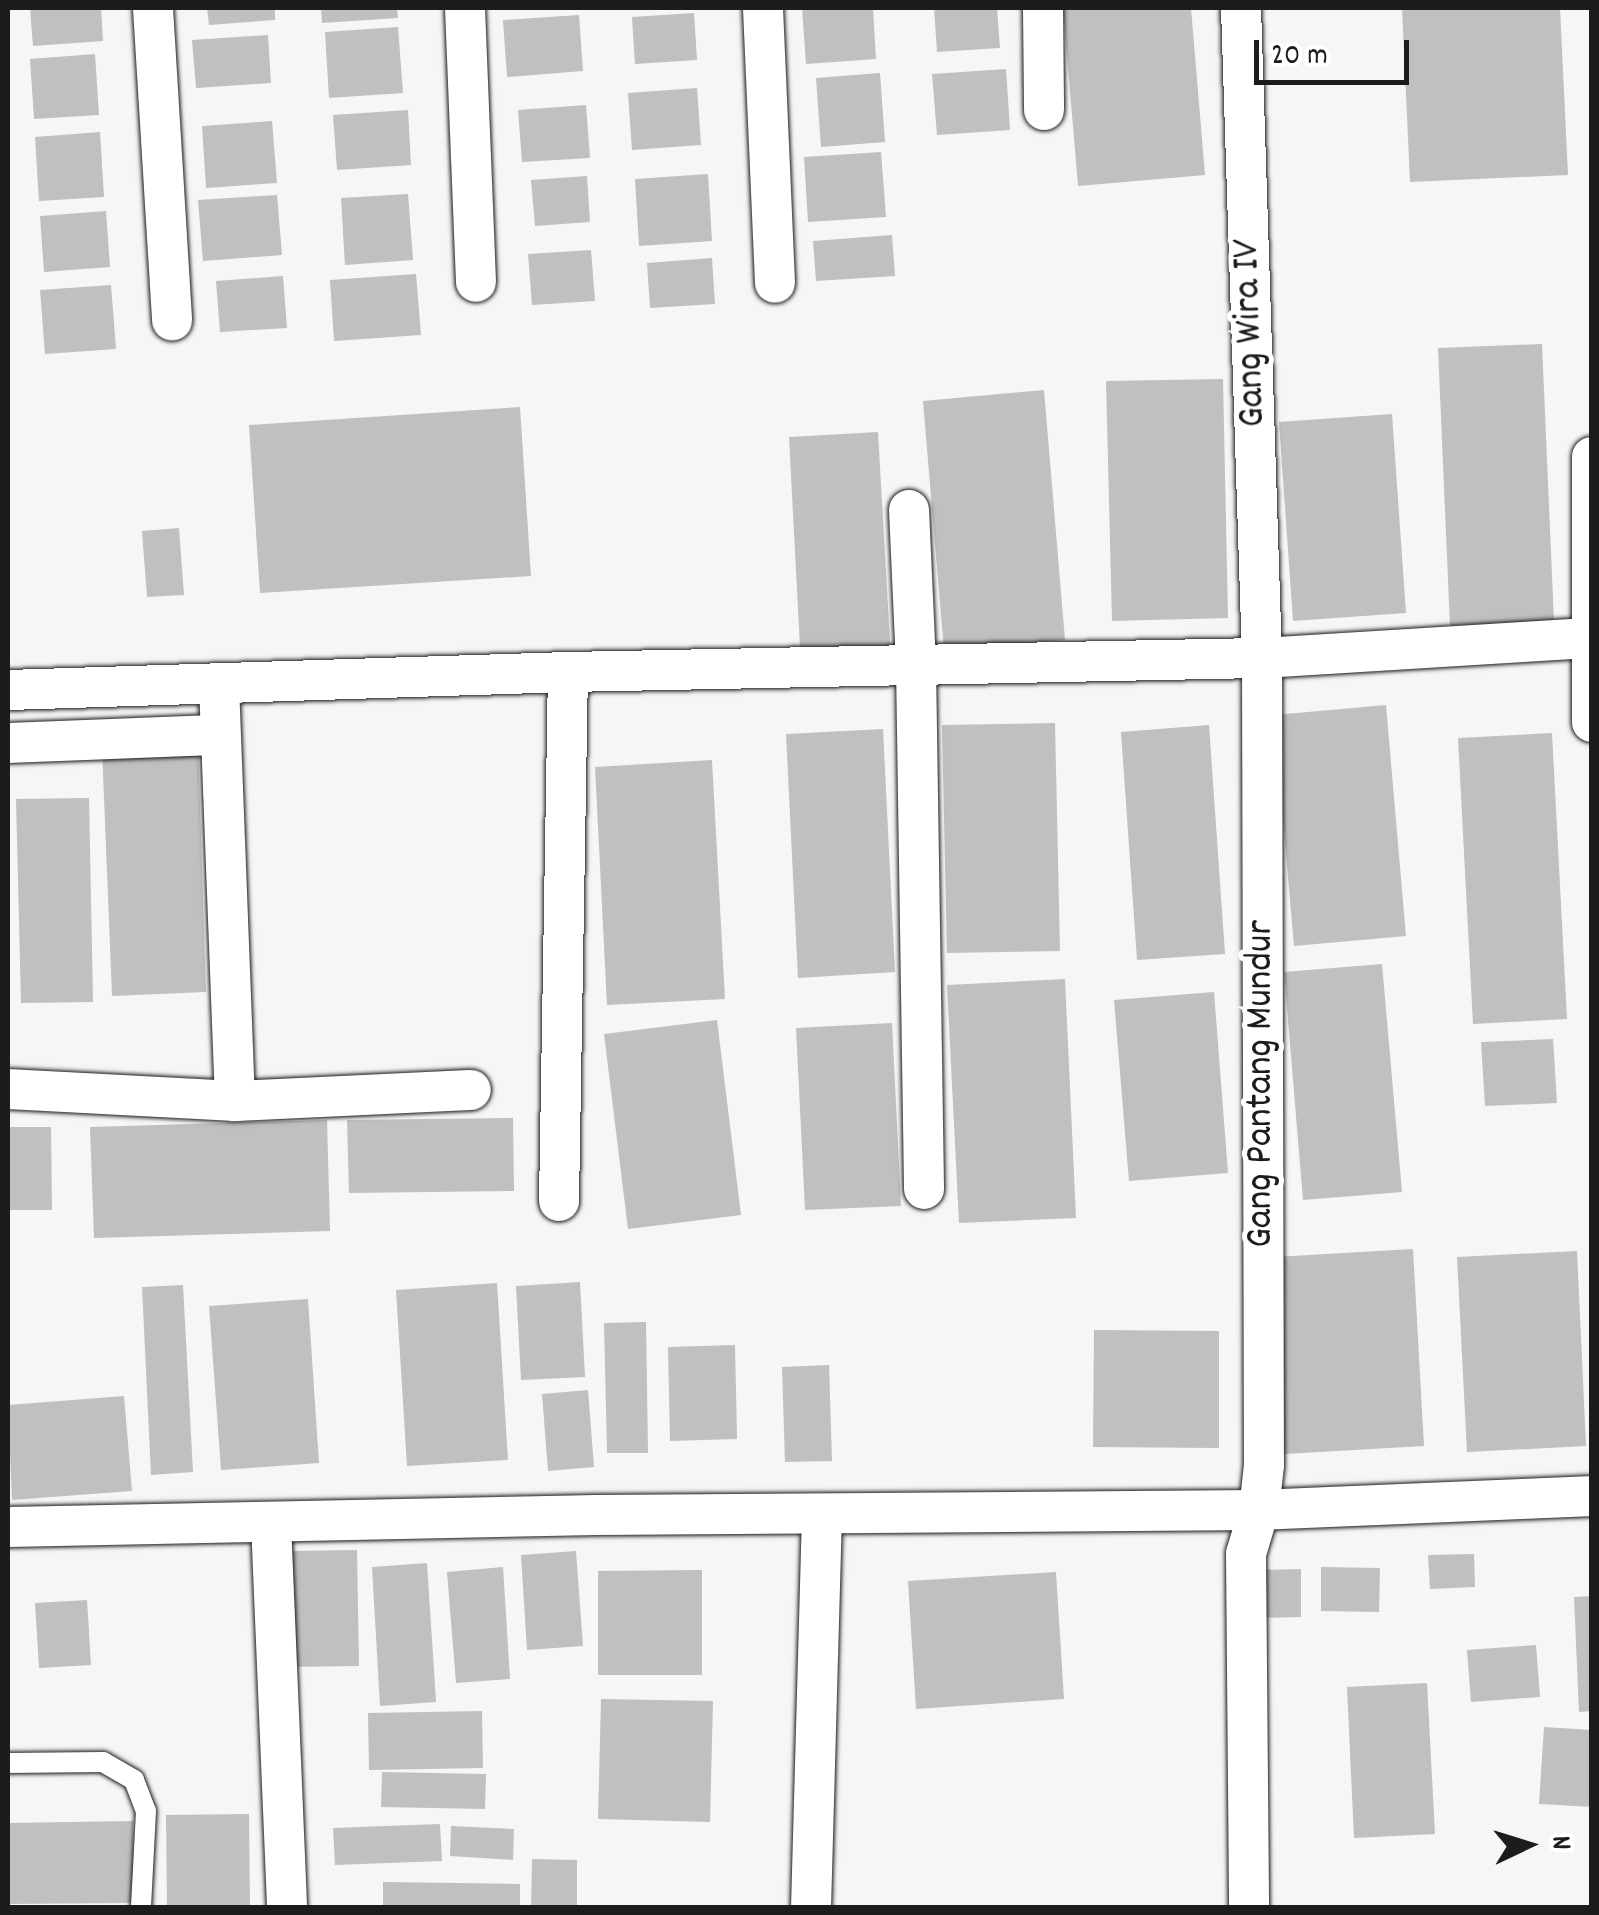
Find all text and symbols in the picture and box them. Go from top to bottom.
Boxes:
scale bar [1259,20,1414,82]
text: 20 m [1271,36,1328,79]
street label: Gang Wira IV [1225,238,1279,428]
street label: Gang Pantang Mundur [1239,920,1287,1248]
north arrow [1479,1795,1579,1895]
text: N [1538,1835,1579,1851]

